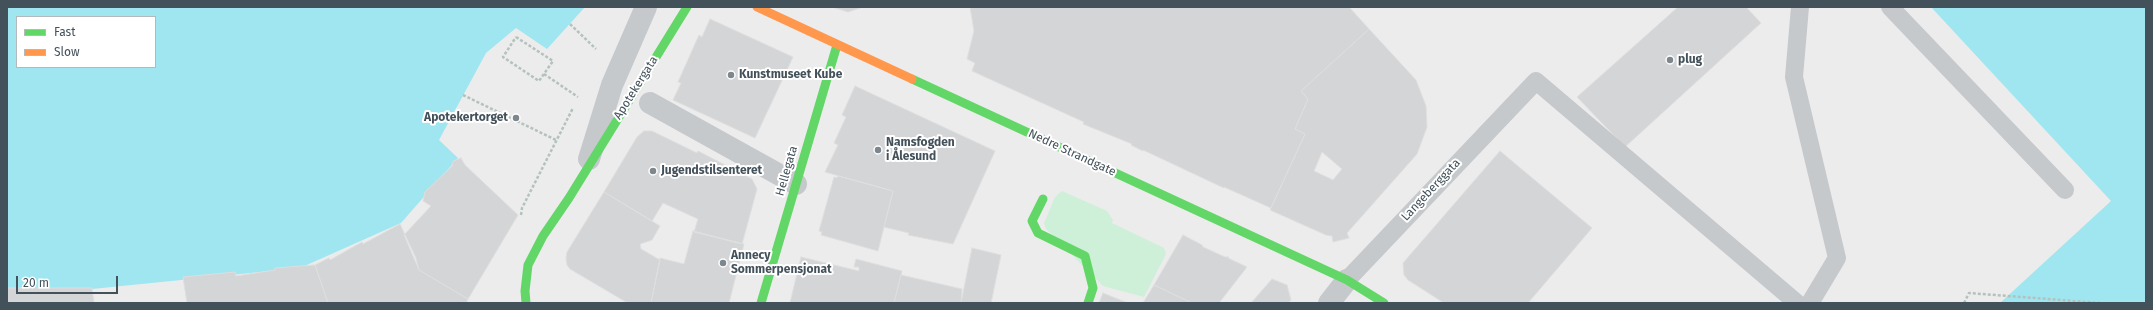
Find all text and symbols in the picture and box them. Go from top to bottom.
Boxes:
legend [16,16,156,68]
text: Fast [54,25,76,39]
text: Slow [54,45,80,59]
place label: plug [1678,53,1702,67]
street label: Apotekergata [611,54,661,122]
marker: plug [1665,55,1675,65]
place label: Kunstmuseet Kube [739,68,842,82]
marker: Kunstmuseet Kube [726,70,736,80]
place label: Apotekertorget [424,111,508,125]
marker: Apotekertorget [511,113,521,123]
street label: Nedre Strandgate [1026,126,1118,180]
place label: Namsfogden i Ålesund [886,136,955,164]
street label: Hellegata [773,144,801,198]
marker: Namsfogden i Ålesund [873,145,883,155]
street label: Langeberggata [1399,156,1463,224]
place label: Jugendstilsenteret [661,164,762,178]
marker: Jugendstilsenteret [648,166,658,176]
place label: Annecy Sommerpensjonat [731,249,832,277]
marker: Annecy Sommerpensjonat [718,258,728,268]
scale bar [18,268,120,294]
text: 20 m [23,276,49,290]

